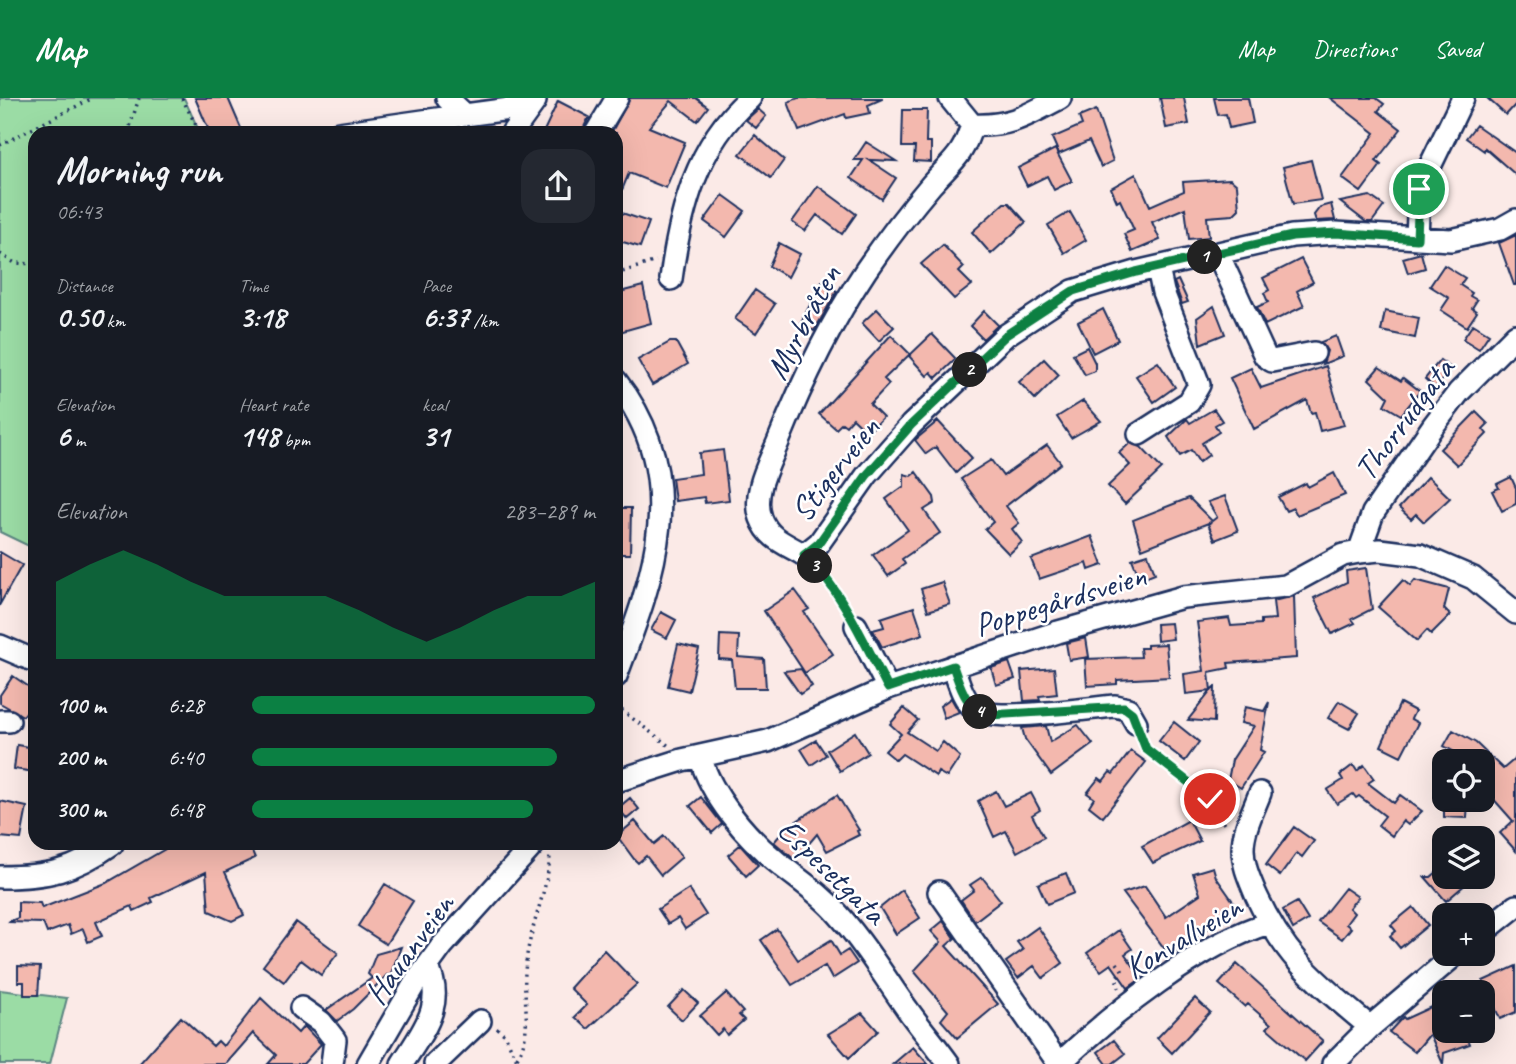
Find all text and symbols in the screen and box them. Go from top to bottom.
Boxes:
text: Map [35,28,86,70]
text: Map [1238,34,1275,64]
text: Directions [1313,34,1396,64]
text: Saved [1434,34,1481,64]
text: Morning run [56,147,222,194]
button: share [521,149,595,223]
pin [1389,159,1449,219]
icon: arrive [1400,170,1438,208]
text: 06:43 [56,197,102,226]
pin: 1 [1188,240,1222,274]
text: 1 [1200,244,1209,268]
street label: Myrbråten [755,257,851,386]
text: Distance [56,274,113,298]
text: Time [239,274,268,298]
text: Pace [422,274,451,298]
text: 0.50 [56,298,102,336]
text: 3:18 [239,298,285,336]
text: 6:37 [422,298,469,336]
text: km [102,309,125,333]
text: /km [469,309,498,333]
street label: Thorrudgata [1344,347,1465,488]
pin: 2 [953,352,988,388]
text: 2 [965,357,974,381]
text: Elevation [56,393,114,417]
text: Heart rate [239,393,308,417]
text: kcal [422,393,447,417]
street label: Stigerveien [781,408,889,530]
text: 6 [56,417,70,455]
text: 148 [239,417,280,455]
text: 31 [422,417,449,455]
text: m [70,428,85,452]
text: bpm [280,428,310,452]
text: Elevation [56,497,127,526]
text: 283–289 m [504,497,595,526]
pin: 3 [798,548,832,584]
text: 3 [810,553,819,577]
street label: Poppegårdsveien [969,554,1151,646]
text: 100 m [56,691,106,720]
text: 6:28 [168,691,204,720]
pin: 4 [962,694,998,730]
text: 4 [975,699,984,723]
text: 200 m [56,743,106,772]
text: 6:40 [168,743,204,772]
map controls [1432,749,1495,1043]
button: locate [1432,749,1495,812]
pin [1180,769,1240,829]
icon: check [1191,780,1229,818]
text: 300 m [56,795,106,824]
text: 6:48 [168,795,204,824]
street label: Espesetgata [769,809,897,935]
button: layers [1432,826,1495,889]
street label: Hauanveien [355,884,465,1013]
street label: Konvallveien [1116,884,1251,988]
button: + [1432,903,1495,966]
button: − [1432,980,1495,1043]

